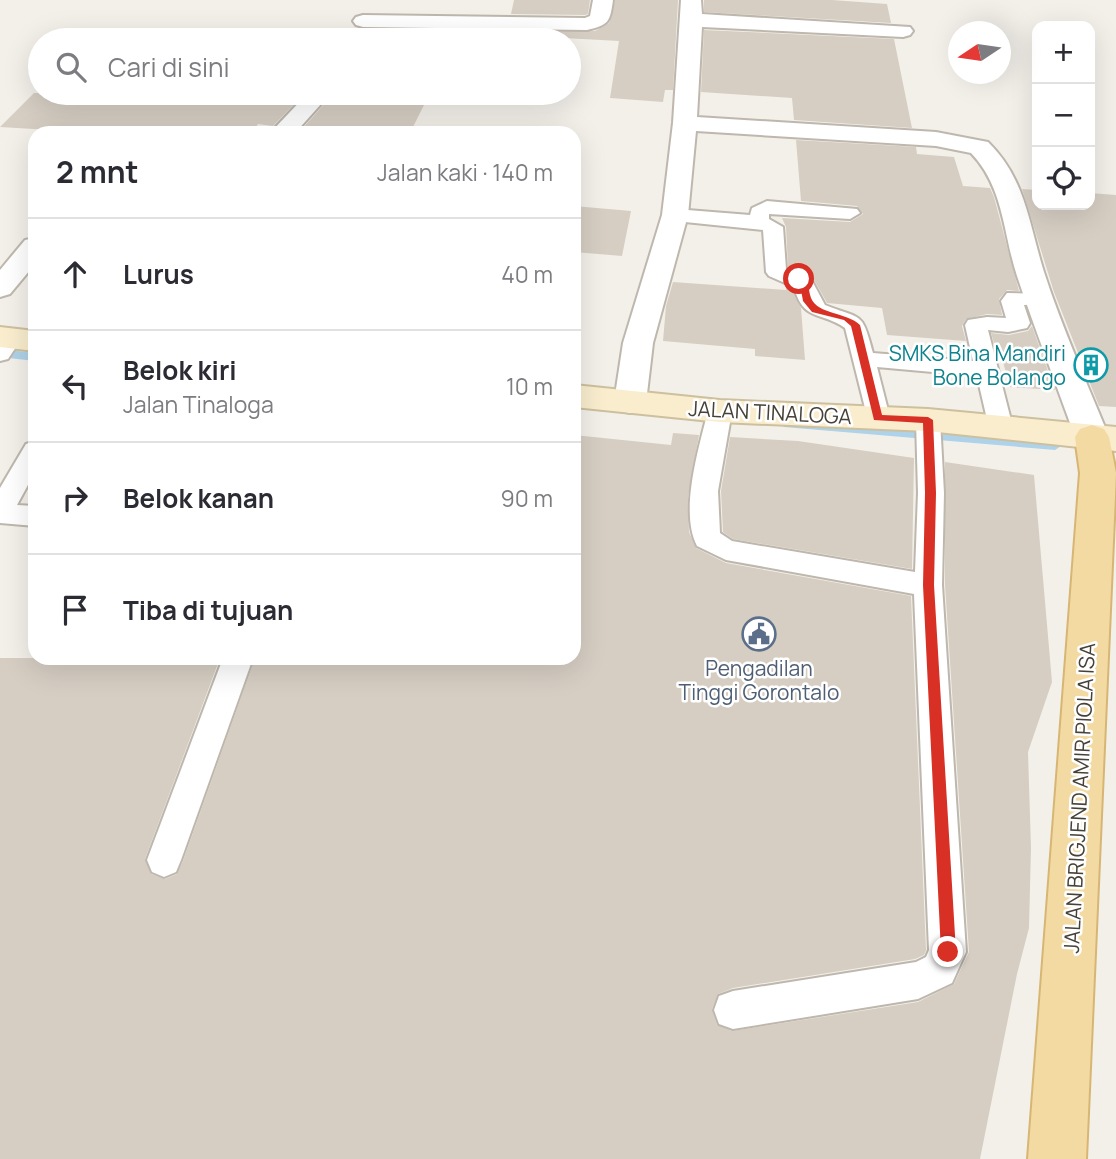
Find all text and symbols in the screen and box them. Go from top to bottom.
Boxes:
north arrow [948,21,1011,84]
map controls [1032,21,1095,210]
button: + [1032,21,1095,84]
search box [28,28,581,105]
icon: search [52,48,90,86]
text: Cari di sini [108,49,230,85]
button: − [1032,84,1095,147]
button: locate [1032,147,1095,210]
text: 2 mnt [56,151,139,192]
text: Jalan kaki · 140 m [377,156,553,188]
icon: ahead [56,255,94,293]
text: Lurus [123,256,194,292]
text: 40 m [501,258,553,290]
route start [783,263,814,294]
place label: SMKS Bina Mandiri Bone Bolango [889,339,1066,391]
building icon: SMKS Bina Mandiri Bone Bolango [1072,346,1110,384]
text: Belok kiri [123,352,237,388]
icon: left [56,367,94,405]
text: 10 m [506,370,553,402]
text: Jalan Tinaloga [123,388,274,420]
street label: JALAN TINALOGA [688,394,852,430]
icon: right [56,479,94,517]
text: Belok kanan [123,480,274,516]
text: 90 m [501,482,553,514]
icon: arrive [56,591,94,629]
text: Tiba di tujuan [123,592,293,628]
public building icon: Pengadilan Tinggi Gorontalo [740,615,778,653]
street label: JALAN BRIGJEND AMIR PIOLA ISA [1057,642,1101,954]
place label: Pengadilan Tinggi Gorontalo [679,654,839,706]
route end [932,936,963,967]

